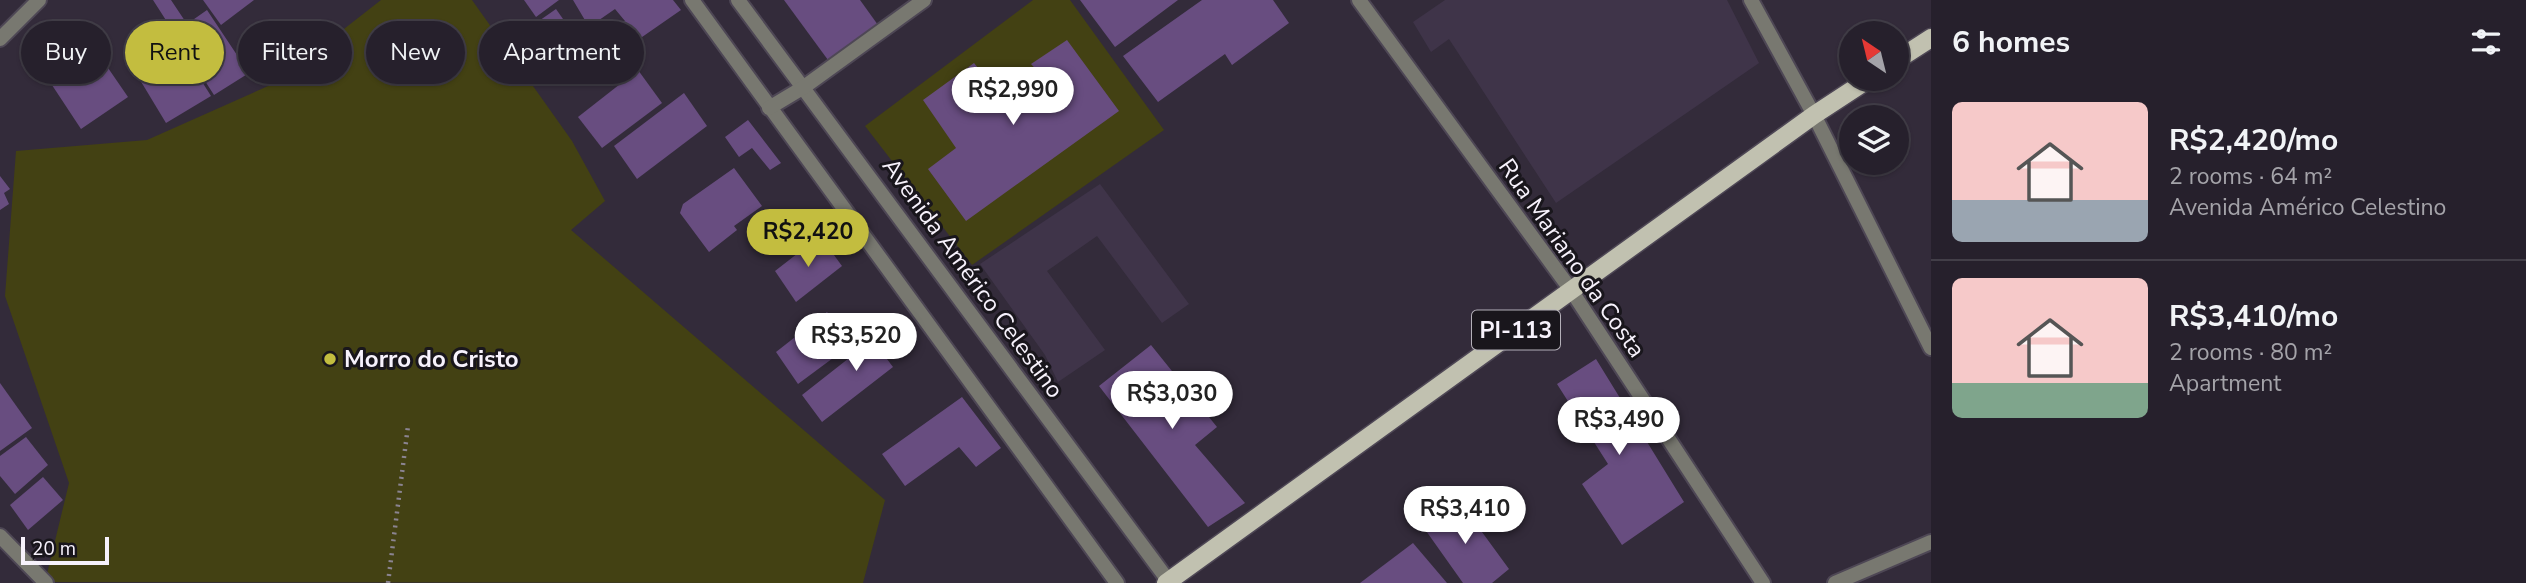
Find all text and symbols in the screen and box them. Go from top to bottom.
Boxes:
chip: Buy [21,21,111,84]
chip: Rent [125,21,224,84]
chip: Filters [238,21,352,84]
chip: New [366,21,465,84]
chip: Apartment [479,21,644,84]
north arrow [1839,21,1909,91]
map controls [1839,21,1909,175]
text: 6 homes [1952,22,2070,63]
icon: filters [2467,23,2505,61]
pin: R$2,990 [948,68,1078,127]
text: R$2,990 [968,74,1058,105]
button: layers [1839,105,1909,175]
text: R$2,420/mo [2169,120,2338,161]
icon: home [2008,130,2092,214]
street label: Avenida Américo Celestino [875,152,1071,404]
street label: Rua Mariano da Costa [1491,152,1653,364]
text: 2 rooms · 64 m² [2169,161,2332,192]
text: Avenida Américo Celestino [2169,192,2446,223]
pin: R$2,420 [743,210,873,269]
text: R$2,420 [763,216,853,247]
text: R$3,410/mo [2169,296,2338,337]
icon: home [2008,306,2092,390]
road number: PI-113 [1472,310,1560,350]
pin: R$3,520 [791,314,921,373]
text: R$3,520 [811,320,901,351]
text: 2 rooms · 80 m² [2169,337,2332,368]
place label: Morro do Cristo [344,343,519,375]
marker: Morro do Cristo [322,351,338,367]
text: Apartment [2169,368,2281,399]
pin: R$3,030 [1107,372,1237,431]
text: R$3,030 [1127,378,1217,409]
pin: R$3,490 [1554,398,1684,457]
text: R$3,490 [1574,404,1664,435]
pin: R$3,410 [1400,486,1530,546]
text: R$3,410 [1420,493,1510,524]
scale bar [21,534,108,566]
text: 20 m [32,536,76,562]

